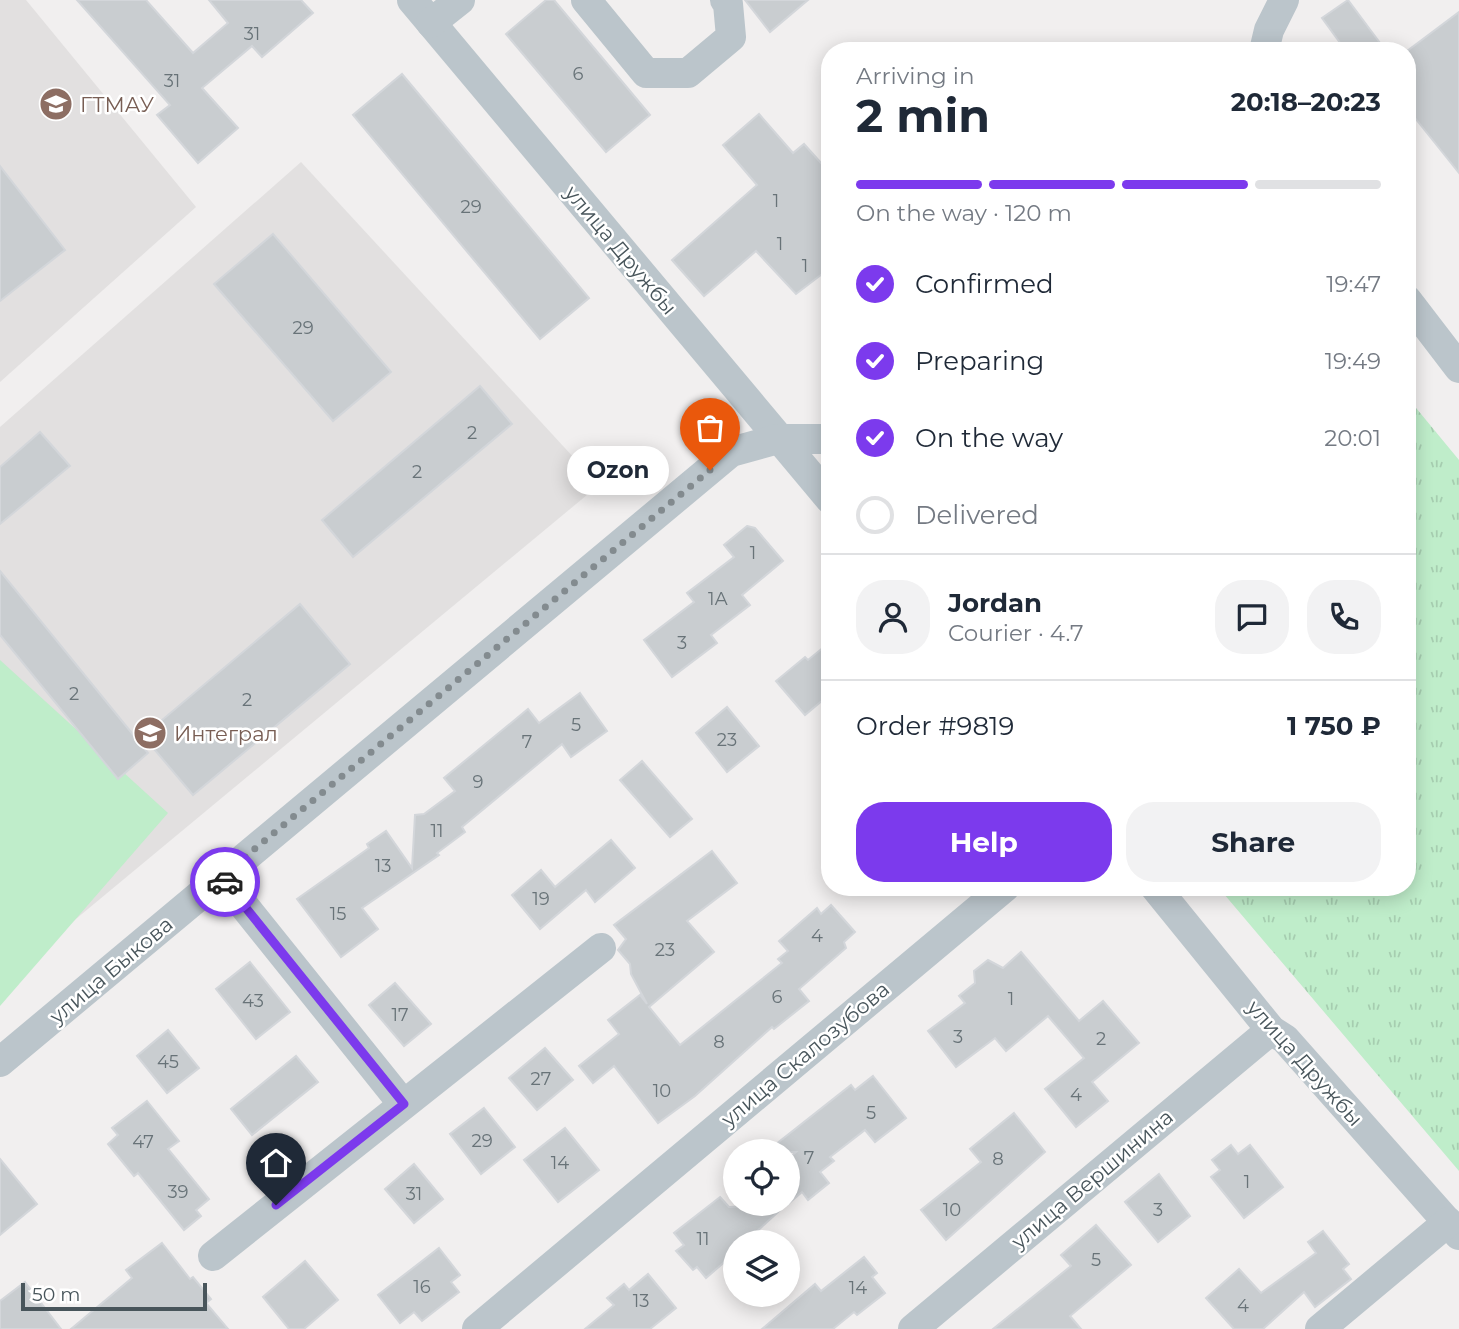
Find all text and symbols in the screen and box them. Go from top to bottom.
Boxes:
house number: 31 [244,23,260,45]
text: Arriving in [856,62,975,90]
house number: 6 [573,63,584,85]
house number: 31 [164,70,180,92]
school or university icon: ГТМАУ [37,85,75,123]
text: 20:18–20:23 [1231,86,1381,118]
text: 2 min [856,87,990,144]
place label: ГТМАУ [80,92,155,117]
street label: улица Дружбы [559,180,682,320]
house number: 1 [773,190,779,212]
house number: 29 [460,196,482,218]
text: On the way · 120 m [856,199,1072,227]
house number: 1 [777,233,783,255]
house number: 1 [802,255,808,277]
icon: check [856,265,894,303]
text: Confirmed [915,268,1054,300]
text: 19:47 [1326,270,1381,298]
house number: 29 [292,317,314,339]
icon: check [856,342,894,380]
text: Preparing [915,345,1044,377]
text: 19:49 [1325,347,1381,375]
pin [680,398,740,470]
icon: bag [691,409,729,447]
icon: check [856,419,894,457]
house number: 2 [467,422,477,444]
text: On the way [915,422,1063,454]
text: 20:01 [1324,424,1381,452]
callout: Ozon [566,446,668,494]
text: Ozon [587,456,649,484]
house number: 2 [412,461,422,483]
text: Delivered [915,499,1039,531]
house number: 1 [750,542,756,564]
button: person [856,580,930,654]
button: chat [1215,580,1289,654]
button: phone [1307,580,1381,654]
text: Jordan [948,587,1042,619]
house number: 1А [708,588,729,610]
text: Courier · 4.7 [948,619,1084,647]
house number: 3 [677,632,687,654]
house number: 2 [69,683,79,705]
house number: 2 [242,689,252,711]
text: Order #9819 [856,710,1014,742]
text: 1 750 ₽ [1287,710,1381,742]
school or university icon: Интеграл [131,714,169,752]
house number: 5 [571,714,581,736]
place label: Интеграл [174,721,278,746]
house number: 23 [717,729,737,751]
house number: 7 [522,731,532,753]
house number: 9 [473,771,484,793]
button: Help [856,802,1112,882]
button: Share [1126,802,1381,882]
house number: 11 [431,820,444,842]
courier [190,847,260,917]
house number: 13 [375,855,391,877]
icon: car [206,863,244,901]
house number: 19 [532,888,550,910]
house number: 15 [330,903,346,925]
street label: улица Быкова [44,911,178,1029]
house number: 4 [811,925,823,947]
house number: 23 [655,939,675,961]
street label: улица Скалозубова [715,976,894,1132]
house number: 6 [772,986,783,1008]
house number: 1 [1008,988,1014,1010]
house number: 43 [242,990,264,1012]
street label: улица Дружбы [1241,994,1368,1131]
house number: 17 [391,1004,409,1026]
house number: 3 [953,1026,963,1048]
house number: 2 [1096,1028,1106,1050]
house number: 8 [713,1031,725,1053]
house number: 45 [157,1051,179,1073]
house number: 27 [531,1068,551,1090]
house number: 10 [653,1080,671,1102]
house number: 4 [1070,1084,1082,1106]
house number: 5 [866,1102,876,1124]
street label: улица Вершинина [1005,1104,1178,1255]
house number: 29 [471,1130,493,1152]
house number: 47 [132,1131,154,1153]
pin [246,1133,306,1205]
map controls [723,1139,800,1307]
button: locate [723,1139,800,1216]
icon: home [257,1144,295,1182]
house number: 7 [804,1147,814,1169]
house number: 8 [992,1148,1004,1170]
house number: 14 [551,1152,569,1174]
house number: 1 [1244,1171,1250,1193]
house number: 39 [167,1181,189,1203]
house number: 31 [406,1183,422,1205]
house number: 10 [943,1199,961,1221]
house number: 3 [1153,1199,1163,1221]
house number: 11 [697,1228,710,1250]
button: layers [723,1230,800,1307]
house number: 5 [1091,1249,1101,1271]
house number: 16 [413,1276,431,1298]
house number: 14 [849,1277,867,1299]
scale bar [21,1280,206,1312]
text: 50 m [32,1283,80,1306]
house number: 13 [633,1290,649,1312]
house number: 4 [1237,1295,1249,1317]

